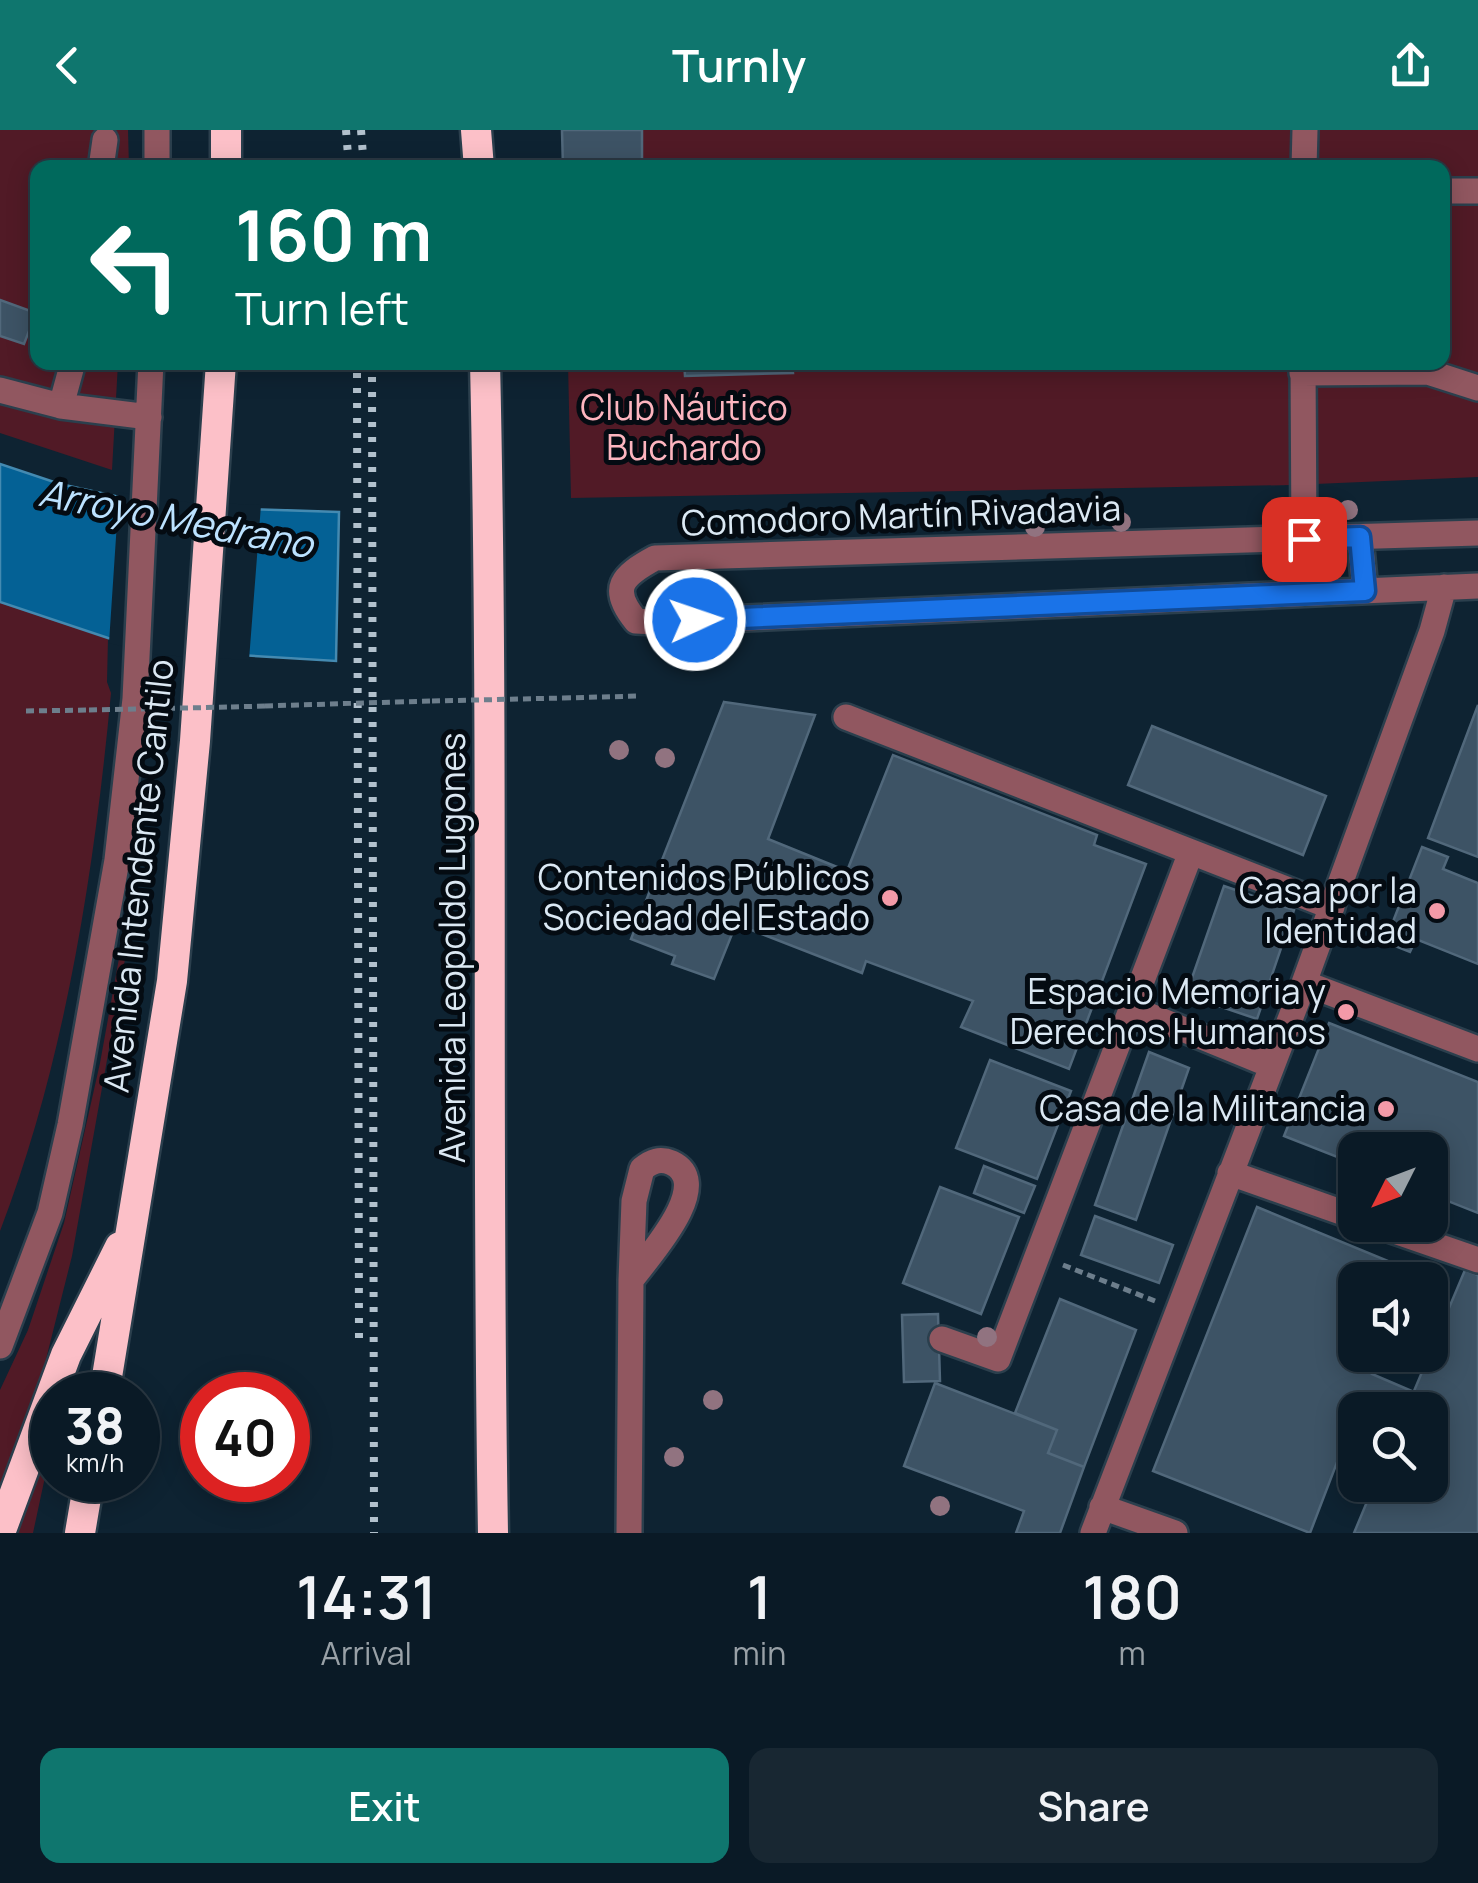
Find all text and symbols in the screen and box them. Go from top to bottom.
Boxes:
text: Turnly [672,34,806,96]
icon: back [40,38,95,93]
icon: share [1383,38,1438,93]
text: 160 m [235,186,432,282]
icon: left [70,200,200,330]
text: Turn left [235,277,409,339]
park label: Club Náutico Buchardo [580,383,788,471]
water label: Arroyo Medrano [35,465,320,570]
street label: Comodoro Martín Rivadavia [680,483,1122,547]
pin [1262,497,1347,582]
icon: arrive [1277,512,1332,567]
position arrow [643,568,747,672]
street label: Avenida Intendente Cantilo [91,657,185,1095]
street label: Avenida Leopoldo Lugones [428,733,476,1163]
place label: Contenidos Públicos Sociedad del Estado [538,853,870,941]
place label: Casa por la Identidad [1239,866,1417,954]
marker: Contenidos Públicos Sociedad del Estado [879,887,901,909]
marker: Casa por la Identidad [1426,900,1448,922]
place label: Espacio Memoria y Derechos Humanos [1010,967,1326,1055]
marker: Espacio Memoria y Derechos Humanos [1335,1001,1357,1023]
place label: Casa de la Militancia [1039,1084,1366,1132]
marker: Casa de la Militancia [1375,1098,1397,1120]
north arrow [1338,1132,1448,1242]
map controls [1338,1132,1448,1502]
button: sound [1338,1262,1448,1372]
speed limit sign: 40 [180,1372,310,1502]
text: 38 [65,1391,125,1459]
button: search [1338,1392,1448,1502]
text: km/h [66,1445,124,1480]
text: 14:31 [296,1555,437,1637]
text: 1 [747,1555,772,1637]
text: 180 [1082,1555,1182,1637]
text: Arrival [321,1631,412,1675]
text: min [733,1631,786,1675]
text: m [1119,1631,1146,1675]
button: Exit [40,1748,729,1863]
button: Share [749,1748,1438,1863]

